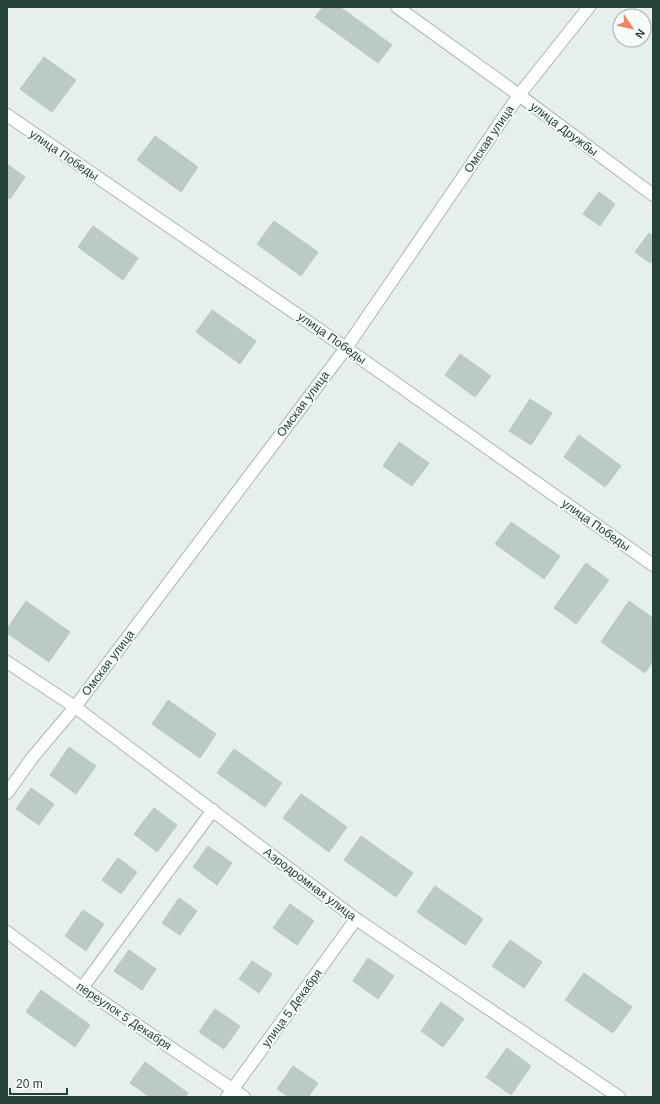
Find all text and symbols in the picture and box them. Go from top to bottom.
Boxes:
north arrow [612,8,652,48]
text: N [633,27,647,40]
street label: улица Дружбы [528,99,600,159]
street label: Омская улица [461,102,517,175]
street label: улица Победы [27,127,101,183]
street label: улица Победы [295,309,369,367]
street label: Омская улица [274,368,332,440]
street label: улица Победы [559,496,633,554]
street label: Омская улица [79,627,137,699]
street label: Аэродромная улица [261,845,359,924]
street label: улица 5 Декабря [259,966,325,1050]
street label: переулок 5 Декабря [74,979,174,1053]
scale bar [10,1070,67,1096]
text: 20 m [16,1077,43,1091]

